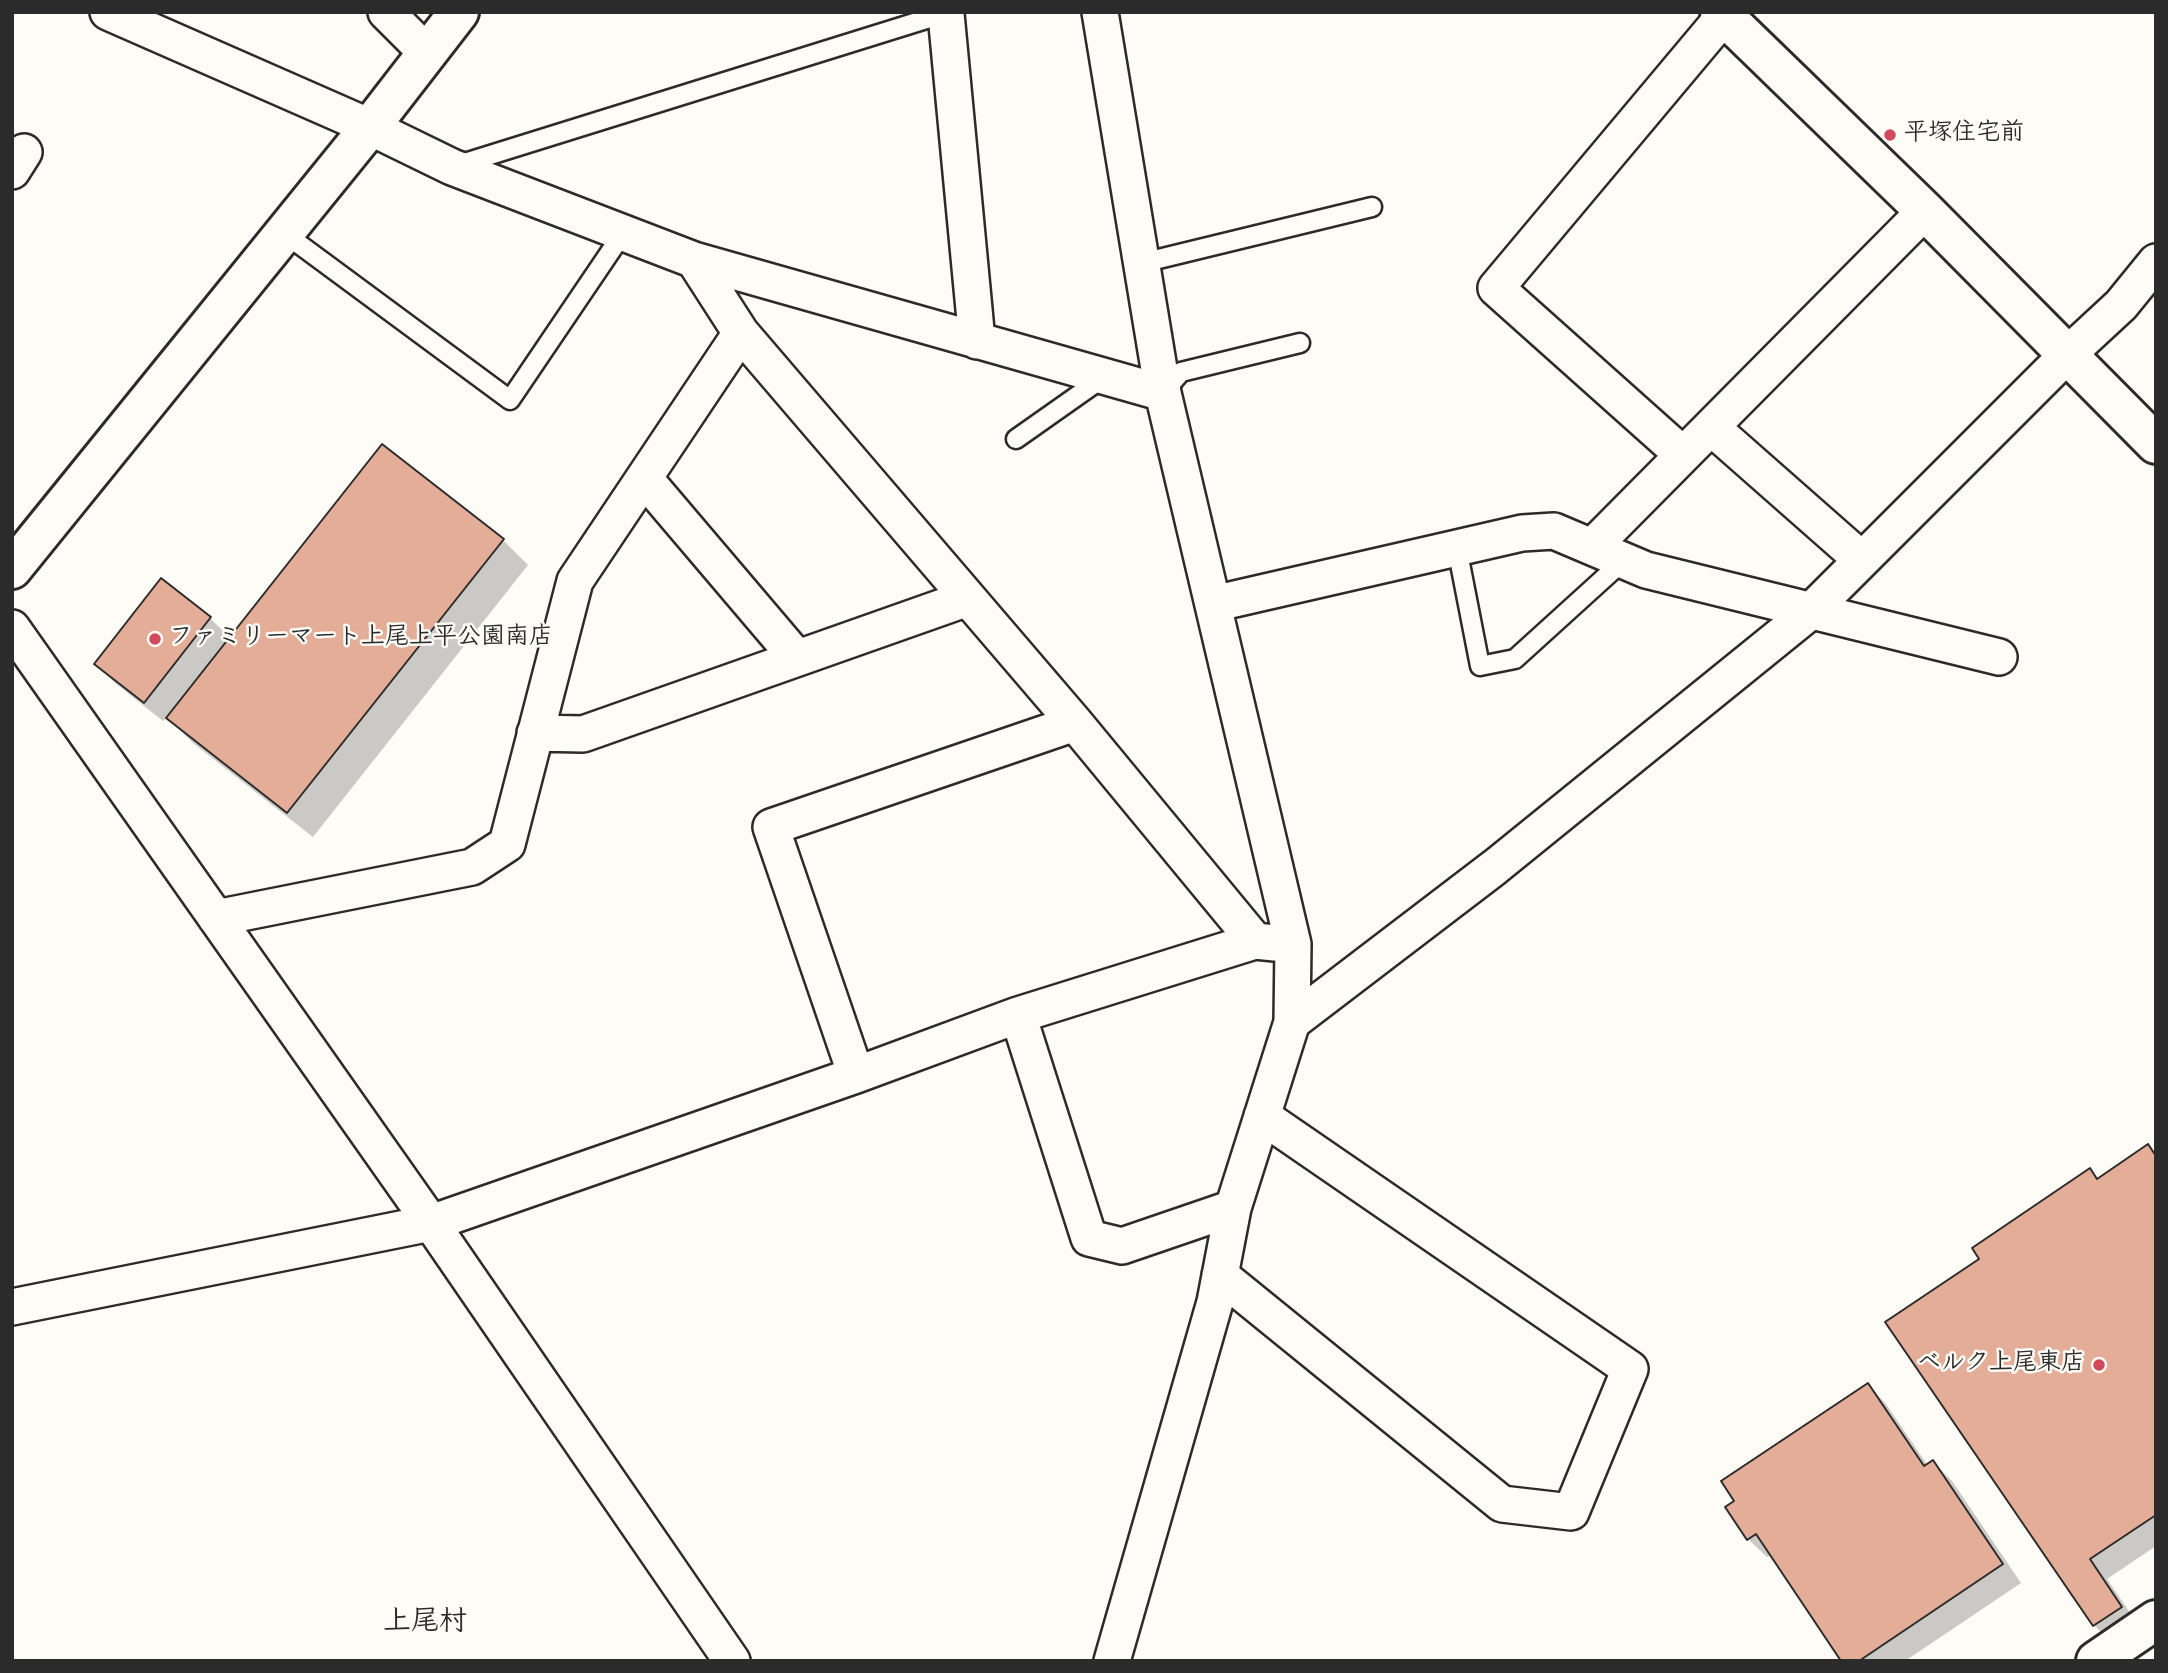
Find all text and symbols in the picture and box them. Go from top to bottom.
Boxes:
place label: 平塚住宅前 [1904,121,2024,149]
marker: 平塚住宅前 [1882,127,1898,143]
place label: ファミリーマート上尾上平公園南店 [169,625,553,653]
marker: ファミリーマート上尾上平公園南店 [147,631,163,647]
place label: ベルク上尾東店 [1917,1351,2085,1379]
marker: ベルク上尾東店 [2091,1357,2107,1373]
district label: 上尾村 [383,1607,467,1641]

